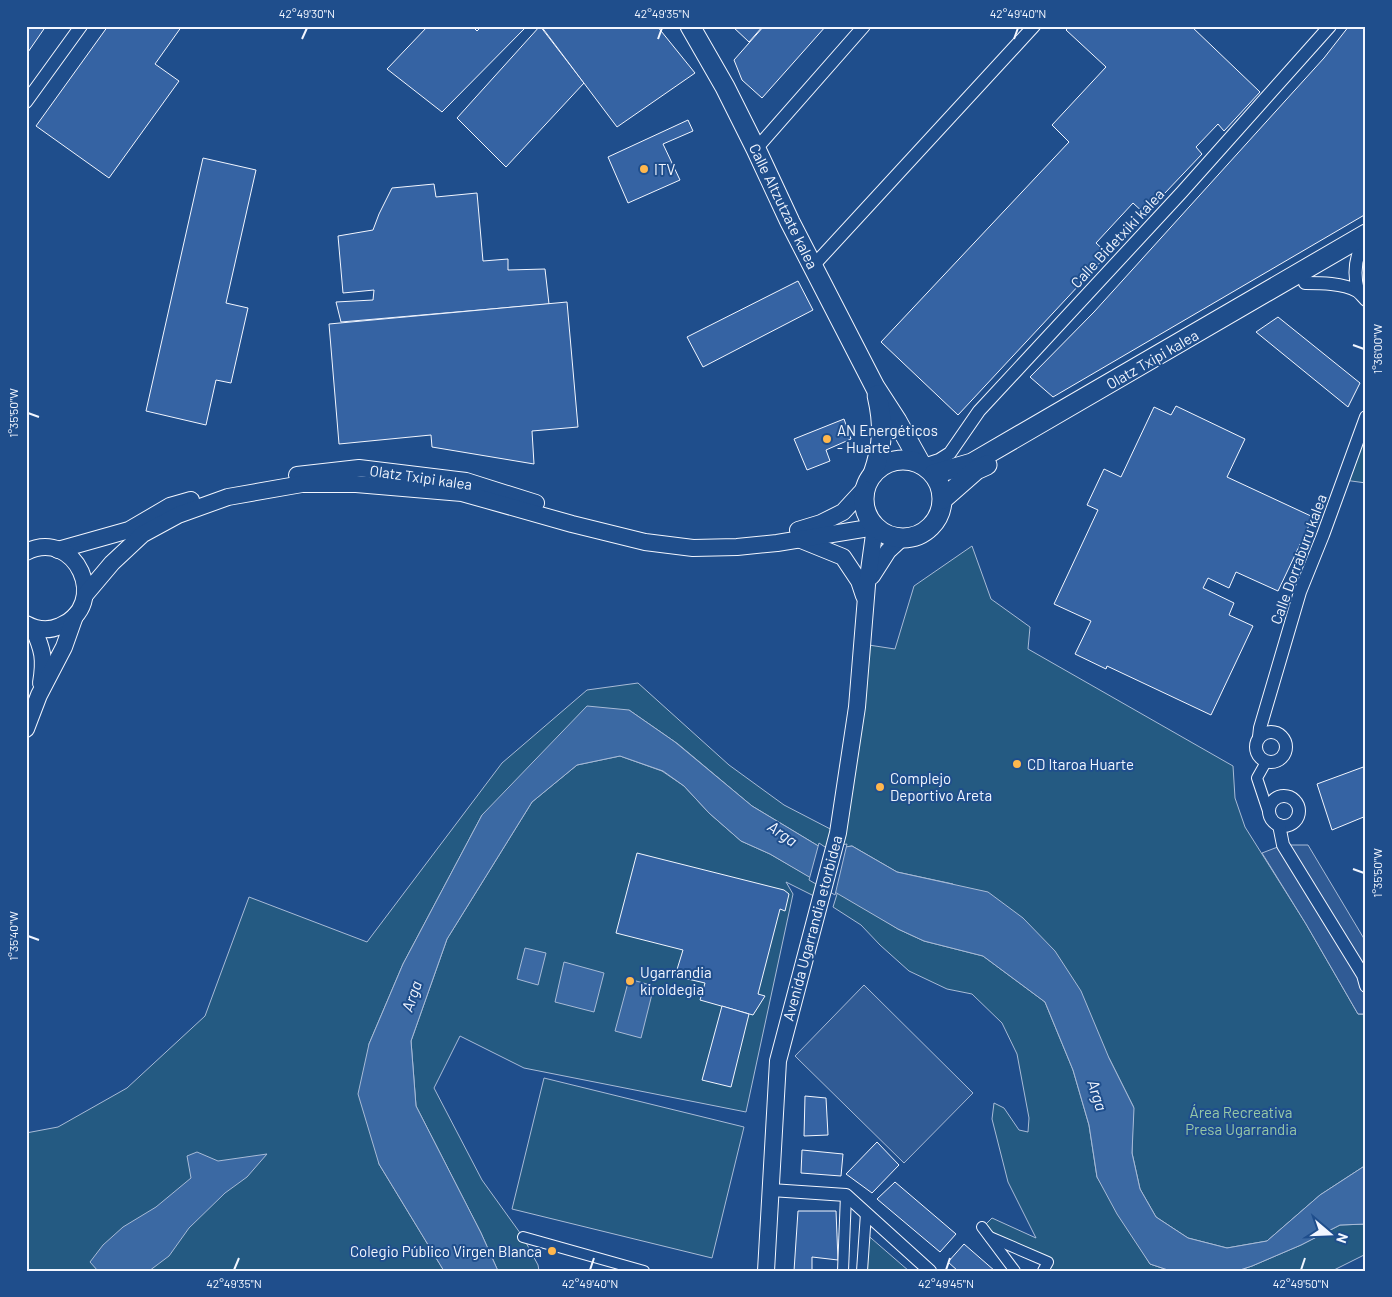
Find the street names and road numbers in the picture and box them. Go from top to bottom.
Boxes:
street label: Calle Altzutzate kalea [746,140,822,272]
street label: Calle Bidetxiki kalea [1067,185,1167,291]
street label: Olatz Txipi kalea [1103,325,1201,393]
street label: Olatz Txipi kalea [368,461,474,493]
street label: Calle Dorraburu kalea [1266,491,1330,627]
street label: Avenida Ugarrandia etorbidea [779,833,845,1023]

